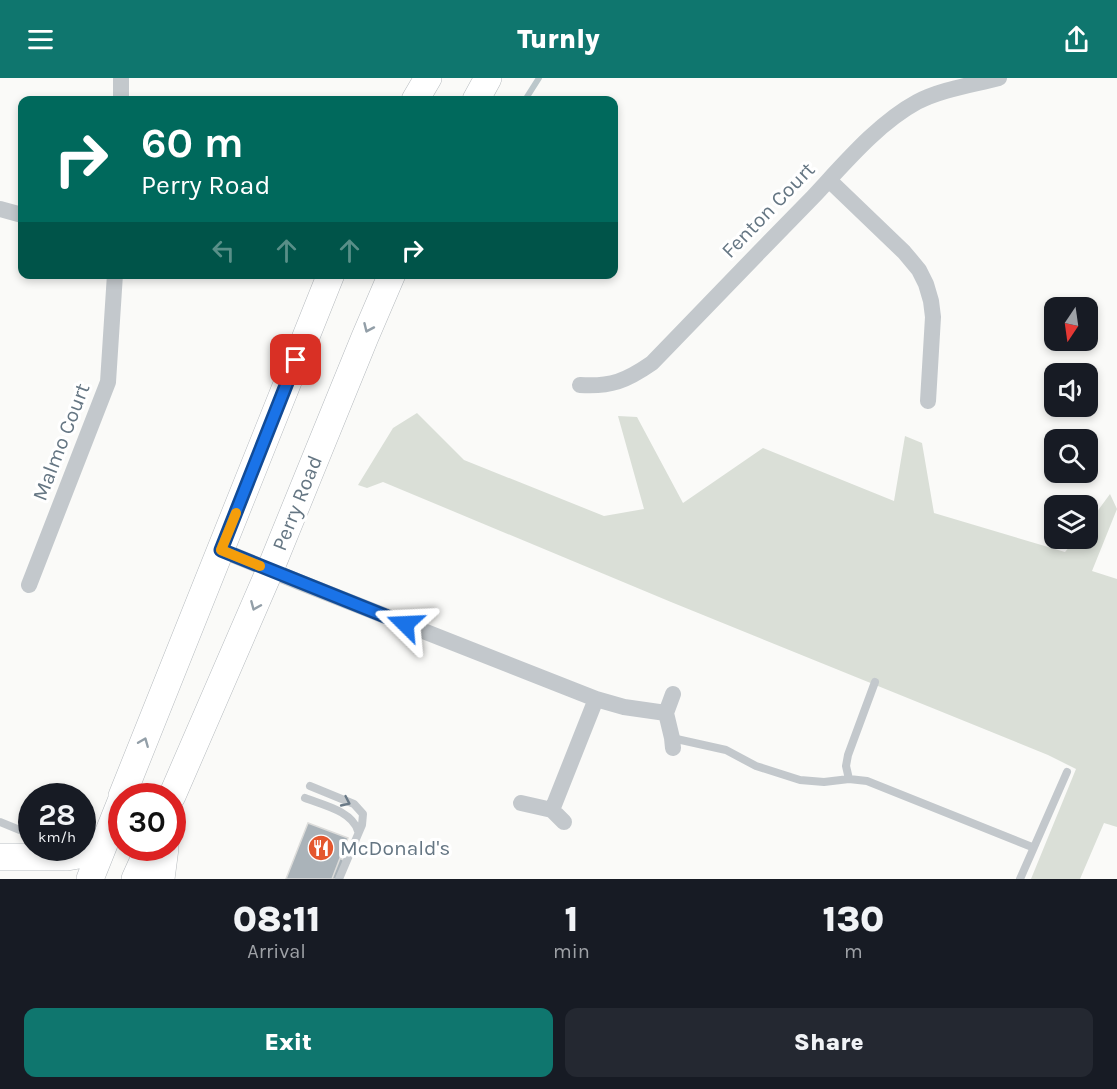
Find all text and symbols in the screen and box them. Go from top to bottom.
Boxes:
icon: menu [24,23,57,56]
text: Turnly [517,23,600,55]
icon: share [1060,23,1093,56]
text: 60 m [141,118,244,168]
icon: right [42,120,120,198]
street label: Fenton Court [716,157,820,263]
text: Perry Road [141,169,270,201]
icon: left [207,234,240,267]
icon: ahead [270,234,303,267]
icon: ahead [333,234,366,267]
icon: right [396,234,429,267]
north arrow [1044,297,1098,351]
map controls [1044,297,1098,549]
one-way arrow [364,322,376,333]
pin [270,334,321,385]
icon: arrive [279,343,312,376]
button: sound [1044,363,1098,417]
street label: Malmo Court [28,380,94,504]
button: search [1044,429,1098,483]
street label: Perry Road [267,452,327,554]
button: layers [1044,495,1098,549]
position arrow [373,592,437,656]
one-way arrow [250,599,262,610]
one-way arrow [137,737,149,748]
speed limit sign: 30 [108,783,186,861]
one-way arrow [340,794,351,806]
text: 28 [38,797,76,833]
text: km/h [38,828,76,846]
restaurant icon: McDonald's [306,833,336,863]
place label: McDonald's [340,836,450,860]
text: 08:11 [233,898,320,940]
text: 1 [565,898,578,940]
text: 130 [823,898,884,940]
text: Arrival [247,940,306,963]
text: min [553,940,590,963]
text: m [844,940,863,963]
button: Exit [24,1008,553,1077]
button: Share [565,1008,1093,1077]

